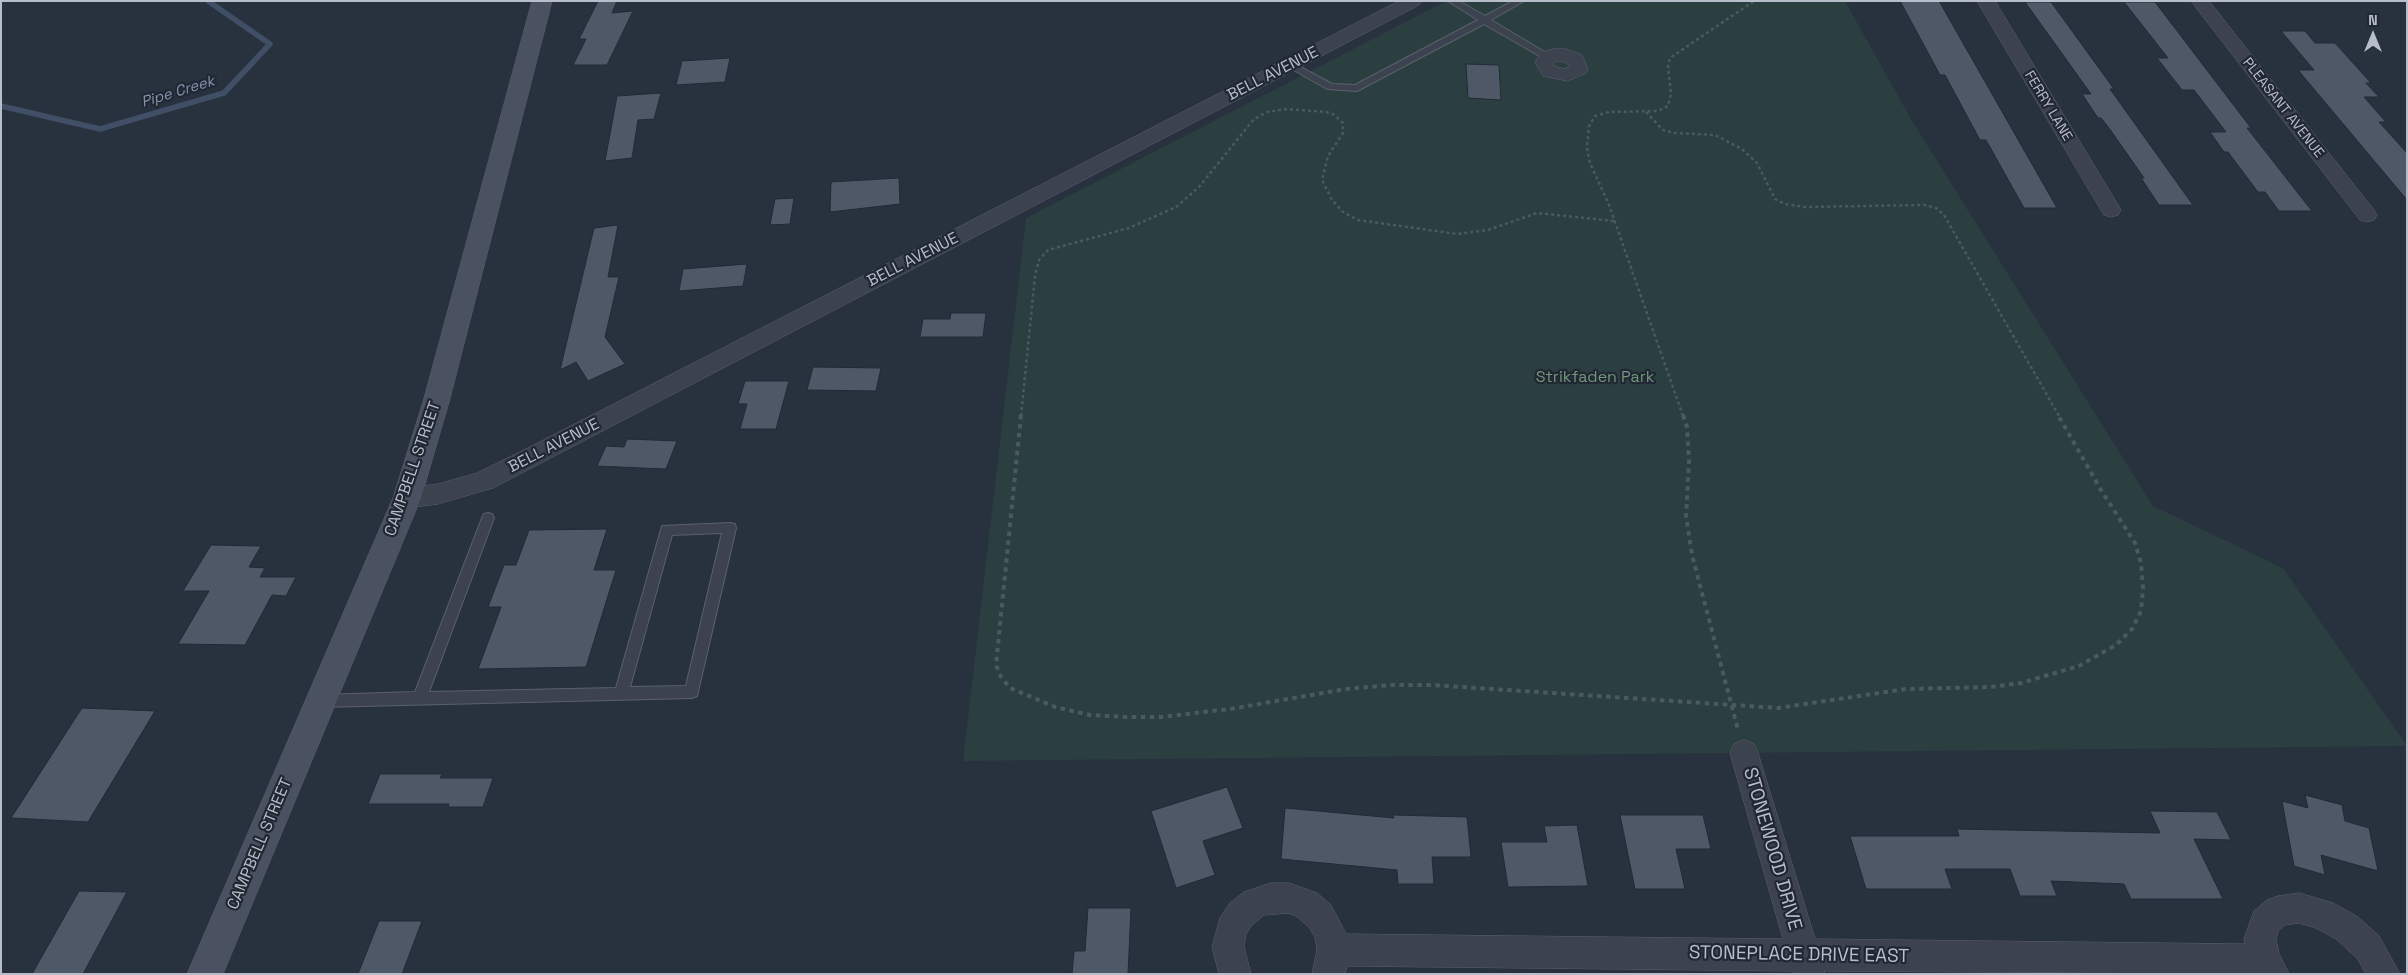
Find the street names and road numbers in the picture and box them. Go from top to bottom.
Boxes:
street label: BELL AVENUE [1224,43,1322,105]
street label: PLEASANT AVENUE [2239,55,2327,161]
street label: FERRY LANE [2021,68,2075,144]
street label: BELL AVENUE [864,229,962,291]
street label: CAMPBELL STREET [381,399,445,539]
street label: BELL AVENUE [505,415,603,477]
street label: STONEWOOD DRIVE [1738,765,1806,933]
street label: CAMPBELL STREET [224,775,296,913]
street label: STONEPLACE DRIVE EAST [1689,942,1909,968]

